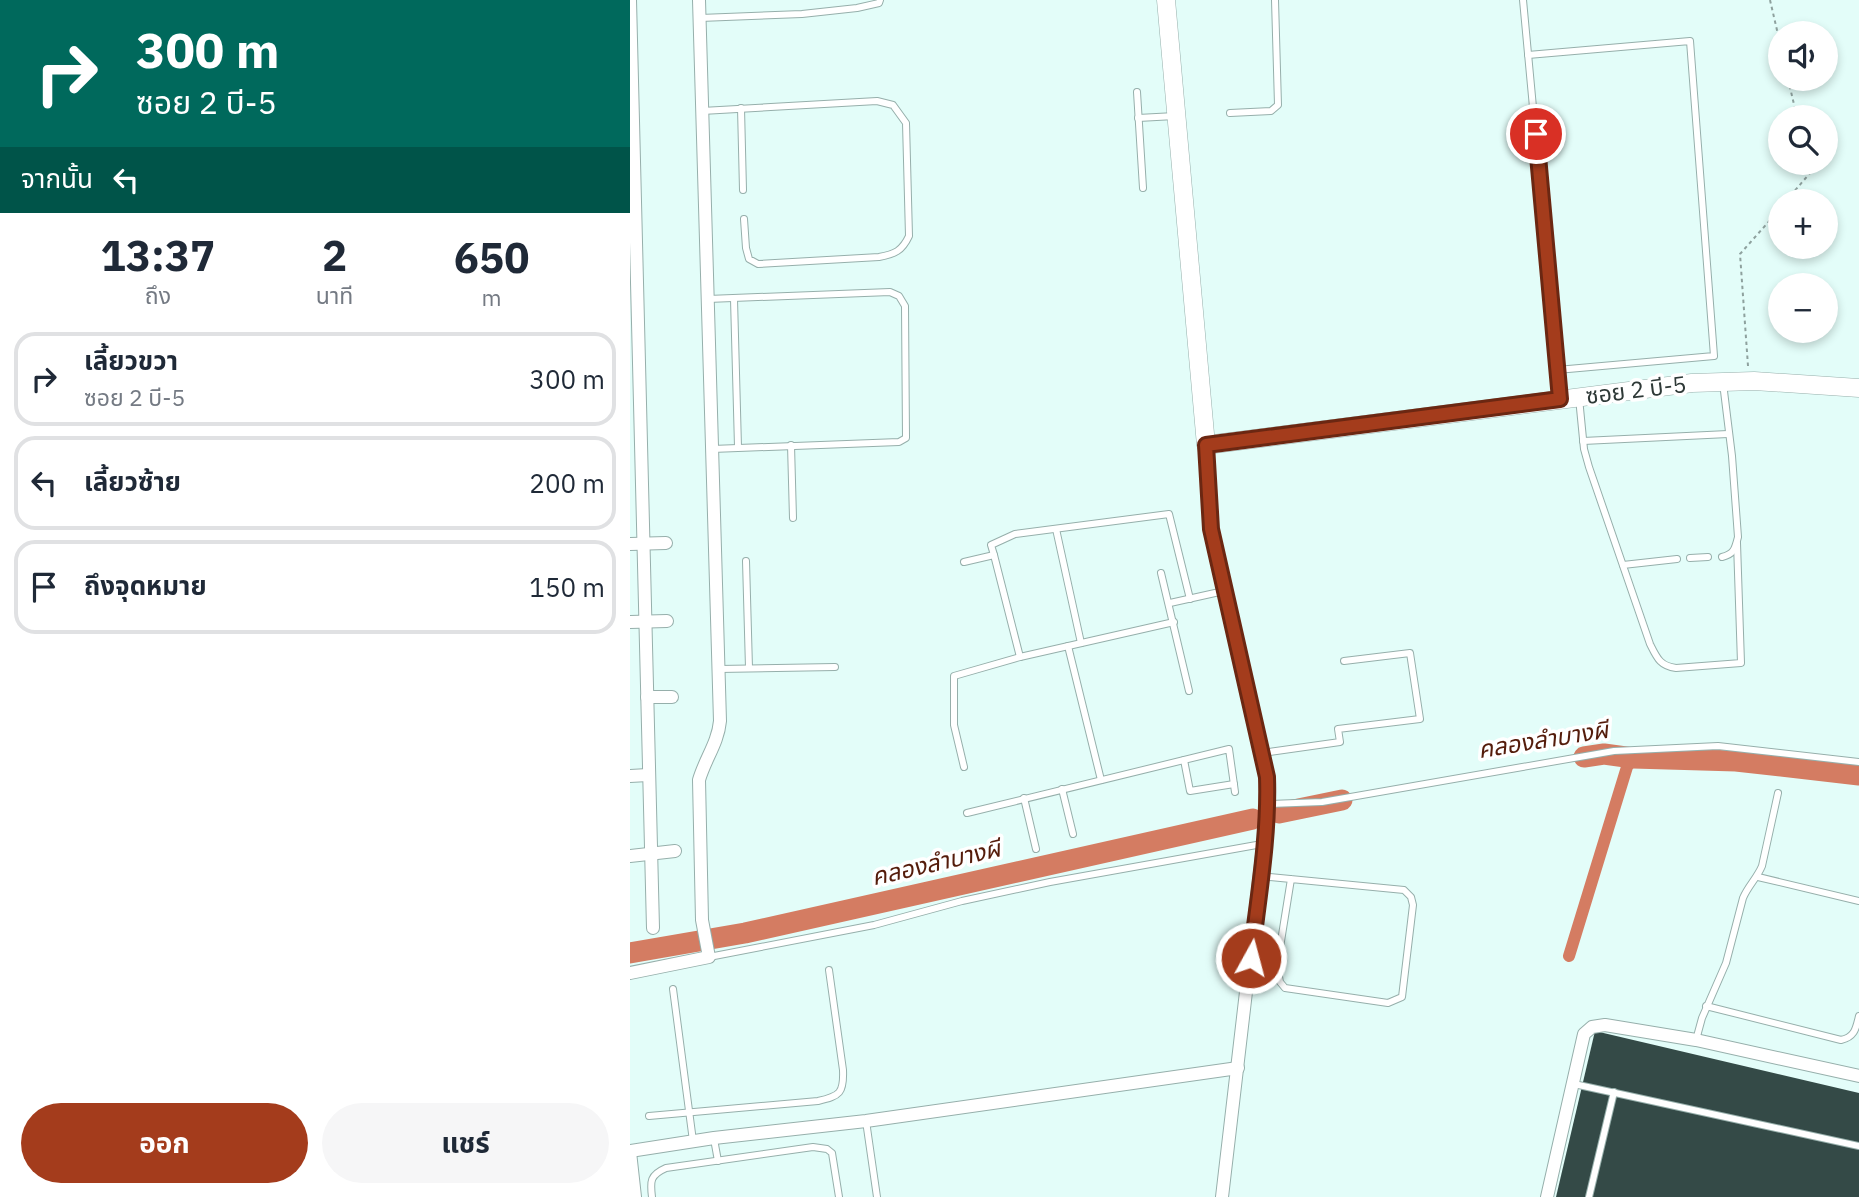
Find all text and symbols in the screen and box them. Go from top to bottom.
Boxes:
text: 300 m [136,18,280,81]
map controls [1768,21,1838,343]
button: sound [1768,21,1838,91]
icon: right [21,28,112,119]
text: ซอย 2 บี-5 [136,81,277,123]
pin [1506,104,1566,164]
button: search [1768,105,1838,175]
icon: arrive [1517,115,1555,153]
text: จากนั้น [21,161,93,195]
icon: left [107,161,145,199]
button: + [1768,189,1838,259]
text: 13:37 [101,228,215,283]
text: 2 [322,228,347,283]
text: 650 [454,230,529,285]
button: − [1768,273,1838,343]
text: ถึง [145,280,171,310]
text: นาที [316,280,353,310]
text: m [482,282,502,312]
text: เลี้ยวขวา [84,343,178,377]
icon: right [25,360,63,398]
text: 300 m [529,362,605,396]
street label: ซอย 2 บี-5 [1584,368,1688,410]
text: ซอย 2 บี-5 [84,382,185,412]
icon: left [25,464,63,502]
text: เลี้ยวซ้าย [84,464,181,498]
text: 200 m [529,466,605,500]
icon: arrive [25,568,63,606]
text: ถึงจุดหมาย [84,568,207,602]
text: 150 m [529,570,605,604]
water label: คลองลำบางผี [1476,712,1613,765]
water label: คลองลำบางผี [868,831,1006,892]
position arrow [1214,921,1288,995]
button: ออก [21,1103,308,1183]
button: แชร์ [322,1103,609,1183]

